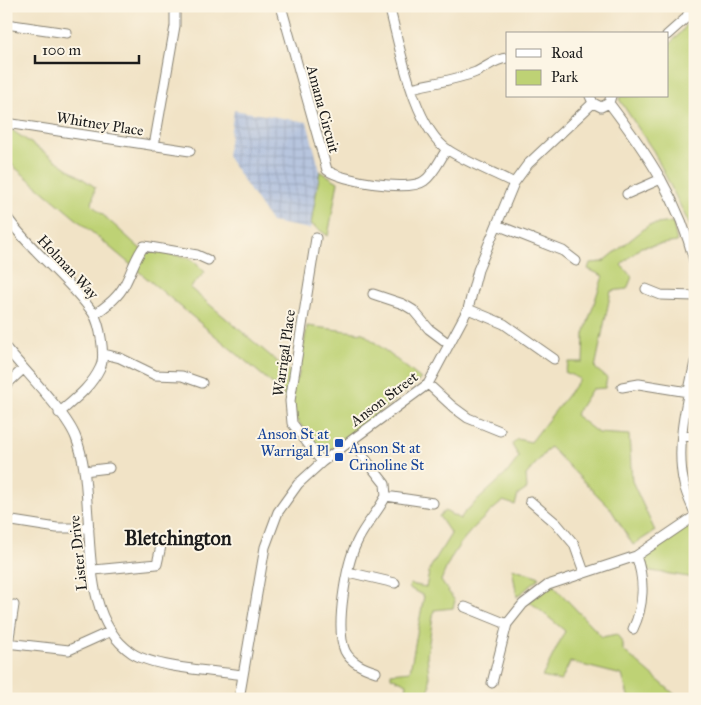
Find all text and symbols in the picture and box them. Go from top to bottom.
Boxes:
scale bar [35,32,139,64]
legend [506,32,668,98]
text: 100 m [42,41,82,59]
text: Road [551,44,583,62]
street label: Amana Circuit [302,62,344,156]
text: Park [551,68,578,86]
street label: Whitney Place [55,108,145,140]
street label: Holman Way [34,231,103,304]
street label: Warrigal Place [269,308,299,398]
street label: Anson Street [346,367,422,431]
place label: Anson St at Warrigal Pl [256,425,330,460]
marker: Anson St at Warrigal Pl [333,437,345,449]
place label: Anson St at Crinoline St [348,439,425,474]
marker: Anson St at Crinoline St [333,451,345,463]
street label: Lister Drive [65,514,91,592]
district label: Bletchington [124,526,232,551]

